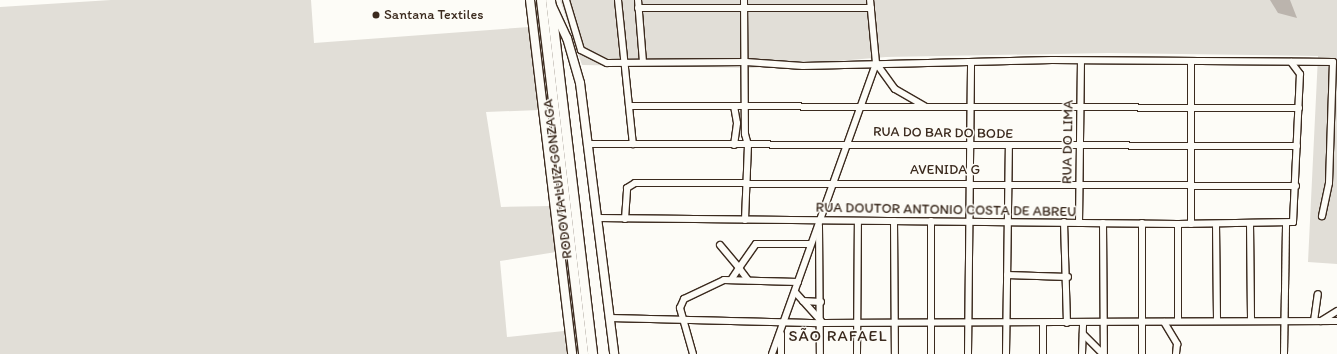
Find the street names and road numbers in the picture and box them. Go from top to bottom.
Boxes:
street label: RODOVIA LUIZ GONZAGA [540,99,576,259]
street label: RUA DO LIMA [1059,99,1077,185]
street label: RUA DO BAR DO BODE [873,123,1013,143]
street label: AVENIDA G [910,162,980,178]
street label: RUA DOUTOR ANTONIO COSTA DE ABREU [814,199,1078,221]

